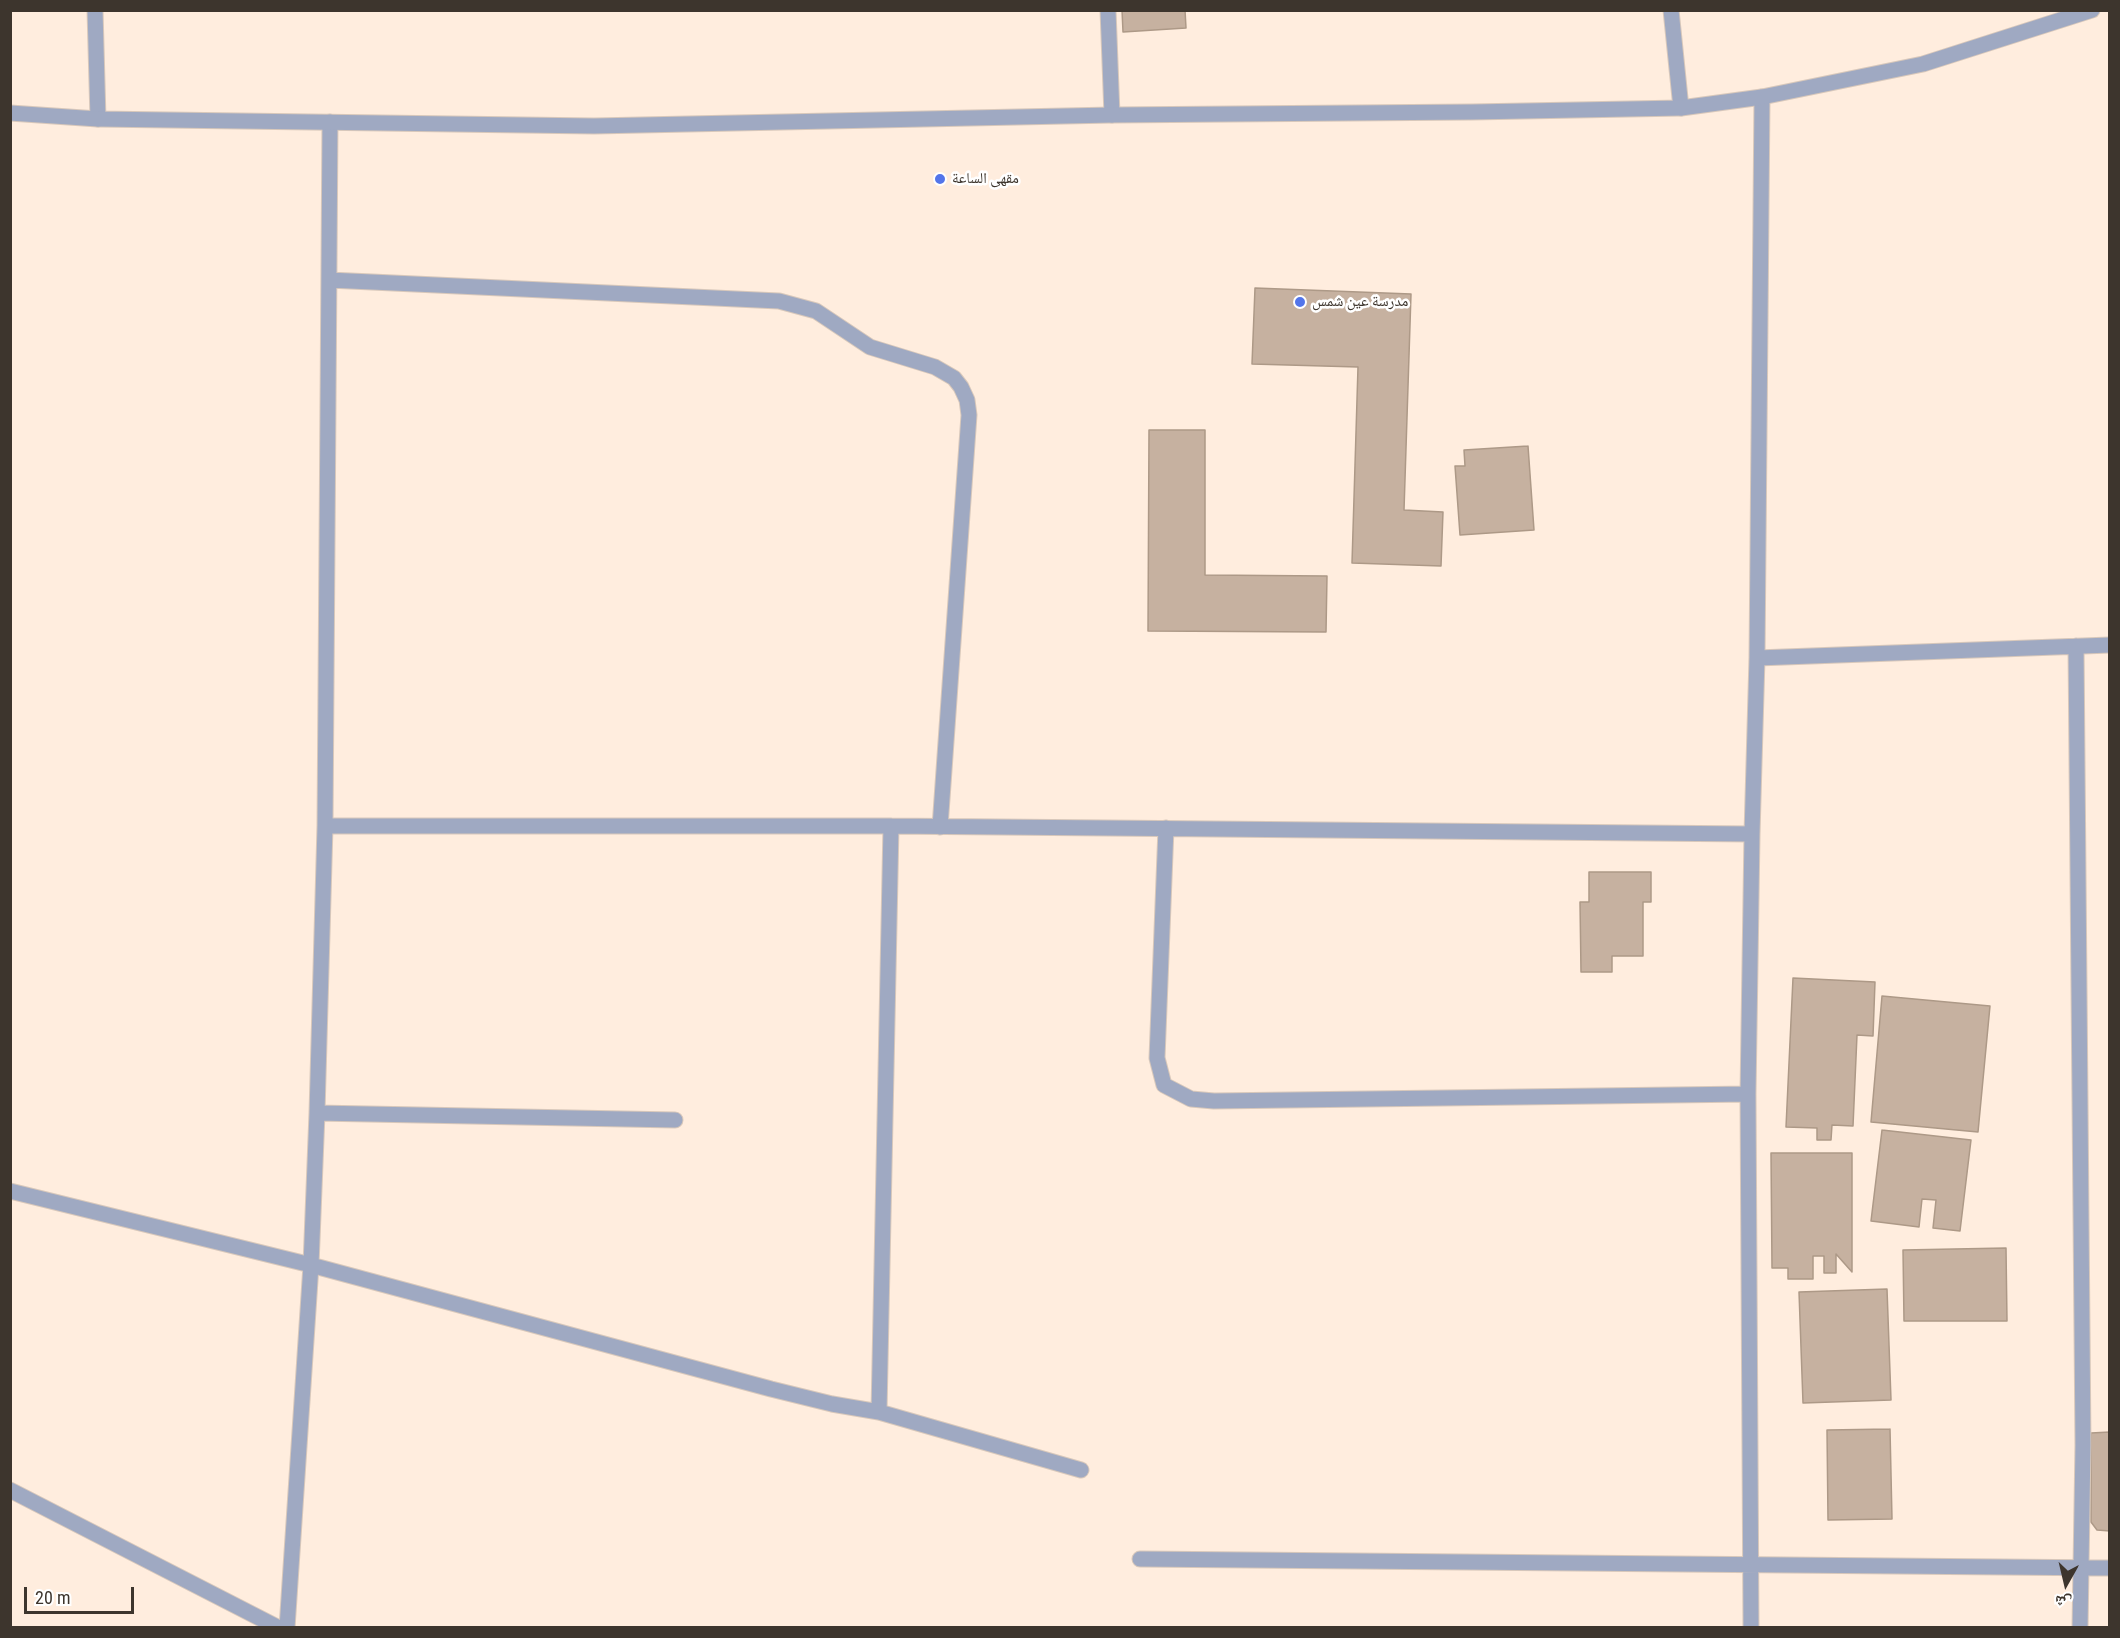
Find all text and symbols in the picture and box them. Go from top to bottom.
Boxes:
place label: مقهى الساعة [952,170,1019,188]
marker: مقهى الساعة [933,172,947,186]
place label: مدرسة عين شمس [1312,293,1408,311]
marker: مدرسة عين شمس [1293,295,1307,309]
north arrow [2036,1554,2096,1614]
scale bar [27,1575,136,1613]
text: 20 m [35,1587,70,1608]
text: ش [2054,1592,2073,1613]

